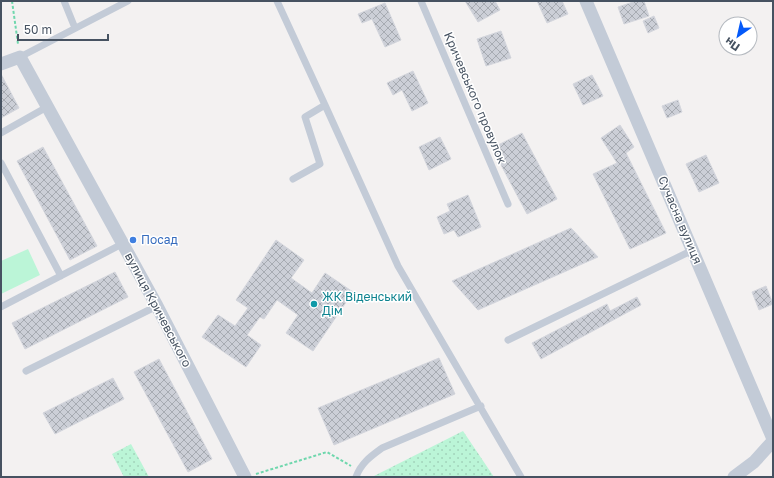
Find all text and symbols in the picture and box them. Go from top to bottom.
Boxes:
scale bar [18,16,108,42]
north arrow [718,16,758,56]
text: 50 m [24,22,52,37]
street label: Кричевського провулок [441,30,510,166]
text: Пн [722,35,742,54]
street label: Сучасна вулиця [655,174,706,266]
place label: Посад [141,232,178,247]
marker: Посад [128,235,138,245]
street label: вулиця Кричевського [122,250,195,370]
place label: ЖК Віденський Дім [322,289,412,318]
marker: ЖК Віденський Дім [309,299,319,309]

